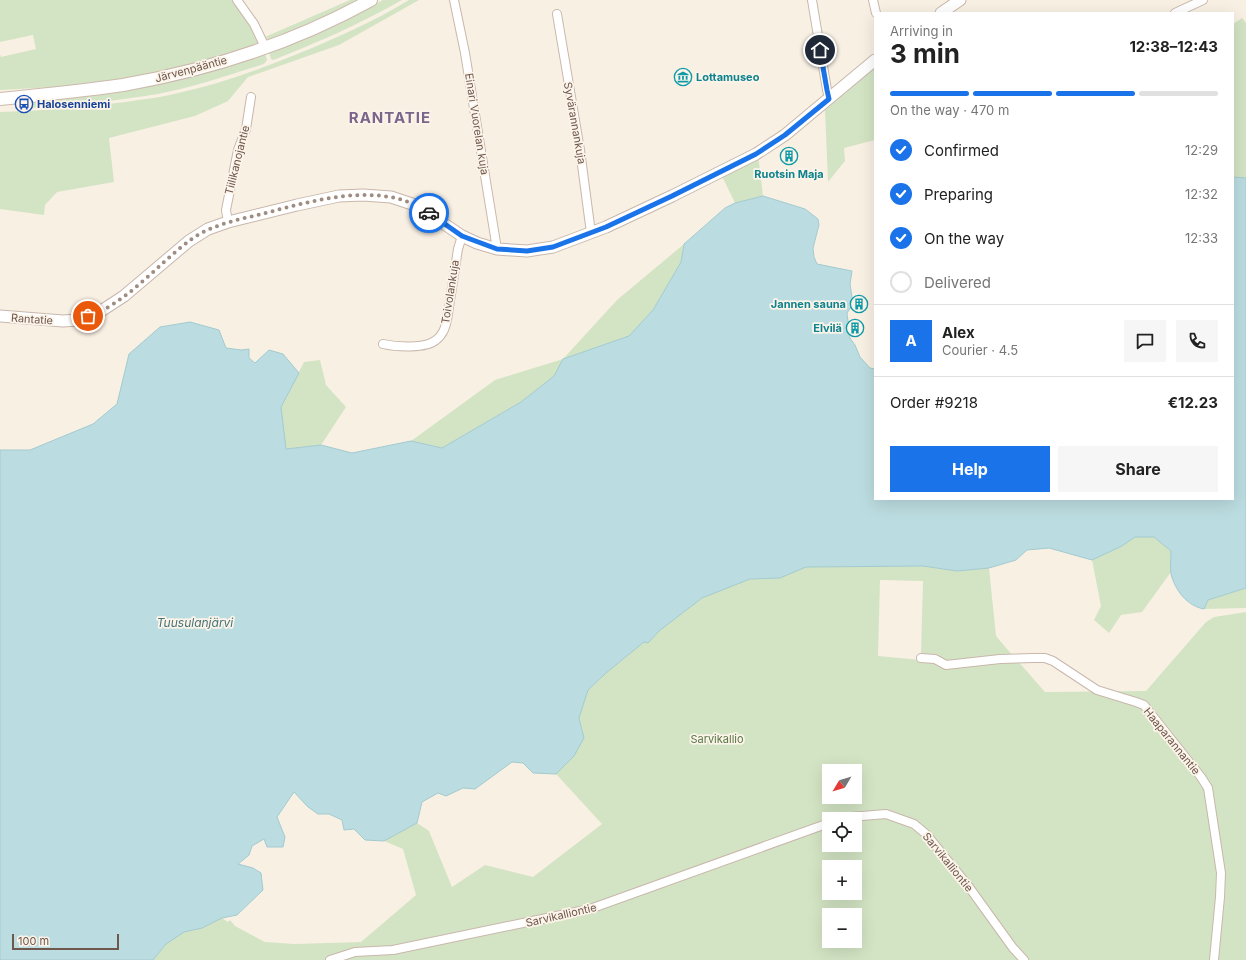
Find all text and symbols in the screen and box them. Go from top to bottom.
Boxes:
text: Arriving in [890,23,953,39]
pin [803,33,837,67]
text: 12:38–12:43 [1129,37,1218,56]
text: 3 min [890,38,960,69]
icon: home [809,39,831,61]
street label: Järvenpääntie [153,53,229,85]
museum icon: Lottamuseo [673,67,693,87]
place label: Lottamuseo [696,70,760,84]
street label: Einari Vuorelan kuja [462,72,492,176]
street label: Syvärannankuja [561,81,589,165]
bus stop icon: Halosenniemi [14,94,34,114]
place label: Halosenniemi [37,97,110,111]
text: On the way · 470 m [890,102,1009,118]
district label: RANTATIE [349,108,431,127]
street label: Tiilikanojantie [222,124,252,196]
icon: check [890,139,912,161]
text: Confirmed [924,141,999,160]
text: 12:29 [1185,142,1218,158]
building icon: Ruotsin Maja [779,146,799,166]
place label: Ruotsin Maja [754,167,824,181]
icon: check [890,183,912,205]
text: Preparing [924,185,993,204]
text: 12:32 [1185,186,1218,202]
courier [409,193,449,233]
icon: car [418,202,440,224]
icon: check [890,227,912,249]
text: On the way [924,229,1004,248]
text: 12:33 [1185,230,1218,246]
street label: Toivolankuja [438,259,462,325]
text: Delivered [924,273,991,292]
building icon: Jannen sauna [849,294,869,314]
place label: Jannen sauna [771,297,846,311]
pin [71,299,105,333]
icon: bag [77,305,99,327]
street label: Rantatie [10,311,54,327]
building icon: Elvilä [845,318,865,338]
button: chat [1124,320,1166,362]
button: phone [1176,320,1218,362]
place label: Elvilä [813,321,842,335]
text: Alex [942,323,975,342]
text: A [905,331,917,350]
text: Courier · 4.5 [942,342,1018,358]
text: Order #9218 [890,393,978,412]
text: €12.23 [1168,393,1218,412]
button: Help [890,446,1050,492]
button: Share [1058,446,1218,492]
water label: Tuusulanjärvi [157,615,234,630]
street label: Haaparannantie [1141,705,1203,777]
park label: Sarvikallio [690,732,744,746]
north arrow [822,764,862,804]
map controls [822,764,862,948]
button: locate [822,812,862,852]
street label: Sarvikalliontie [920,829,976,895]
button: + [822,860,862,900]
street label: Sarvikalliontie [524,900,598,930]
button: − [822,908,862,948]
scale bar [12,932,119,951]
text: 100 m [18,934,49,948]

